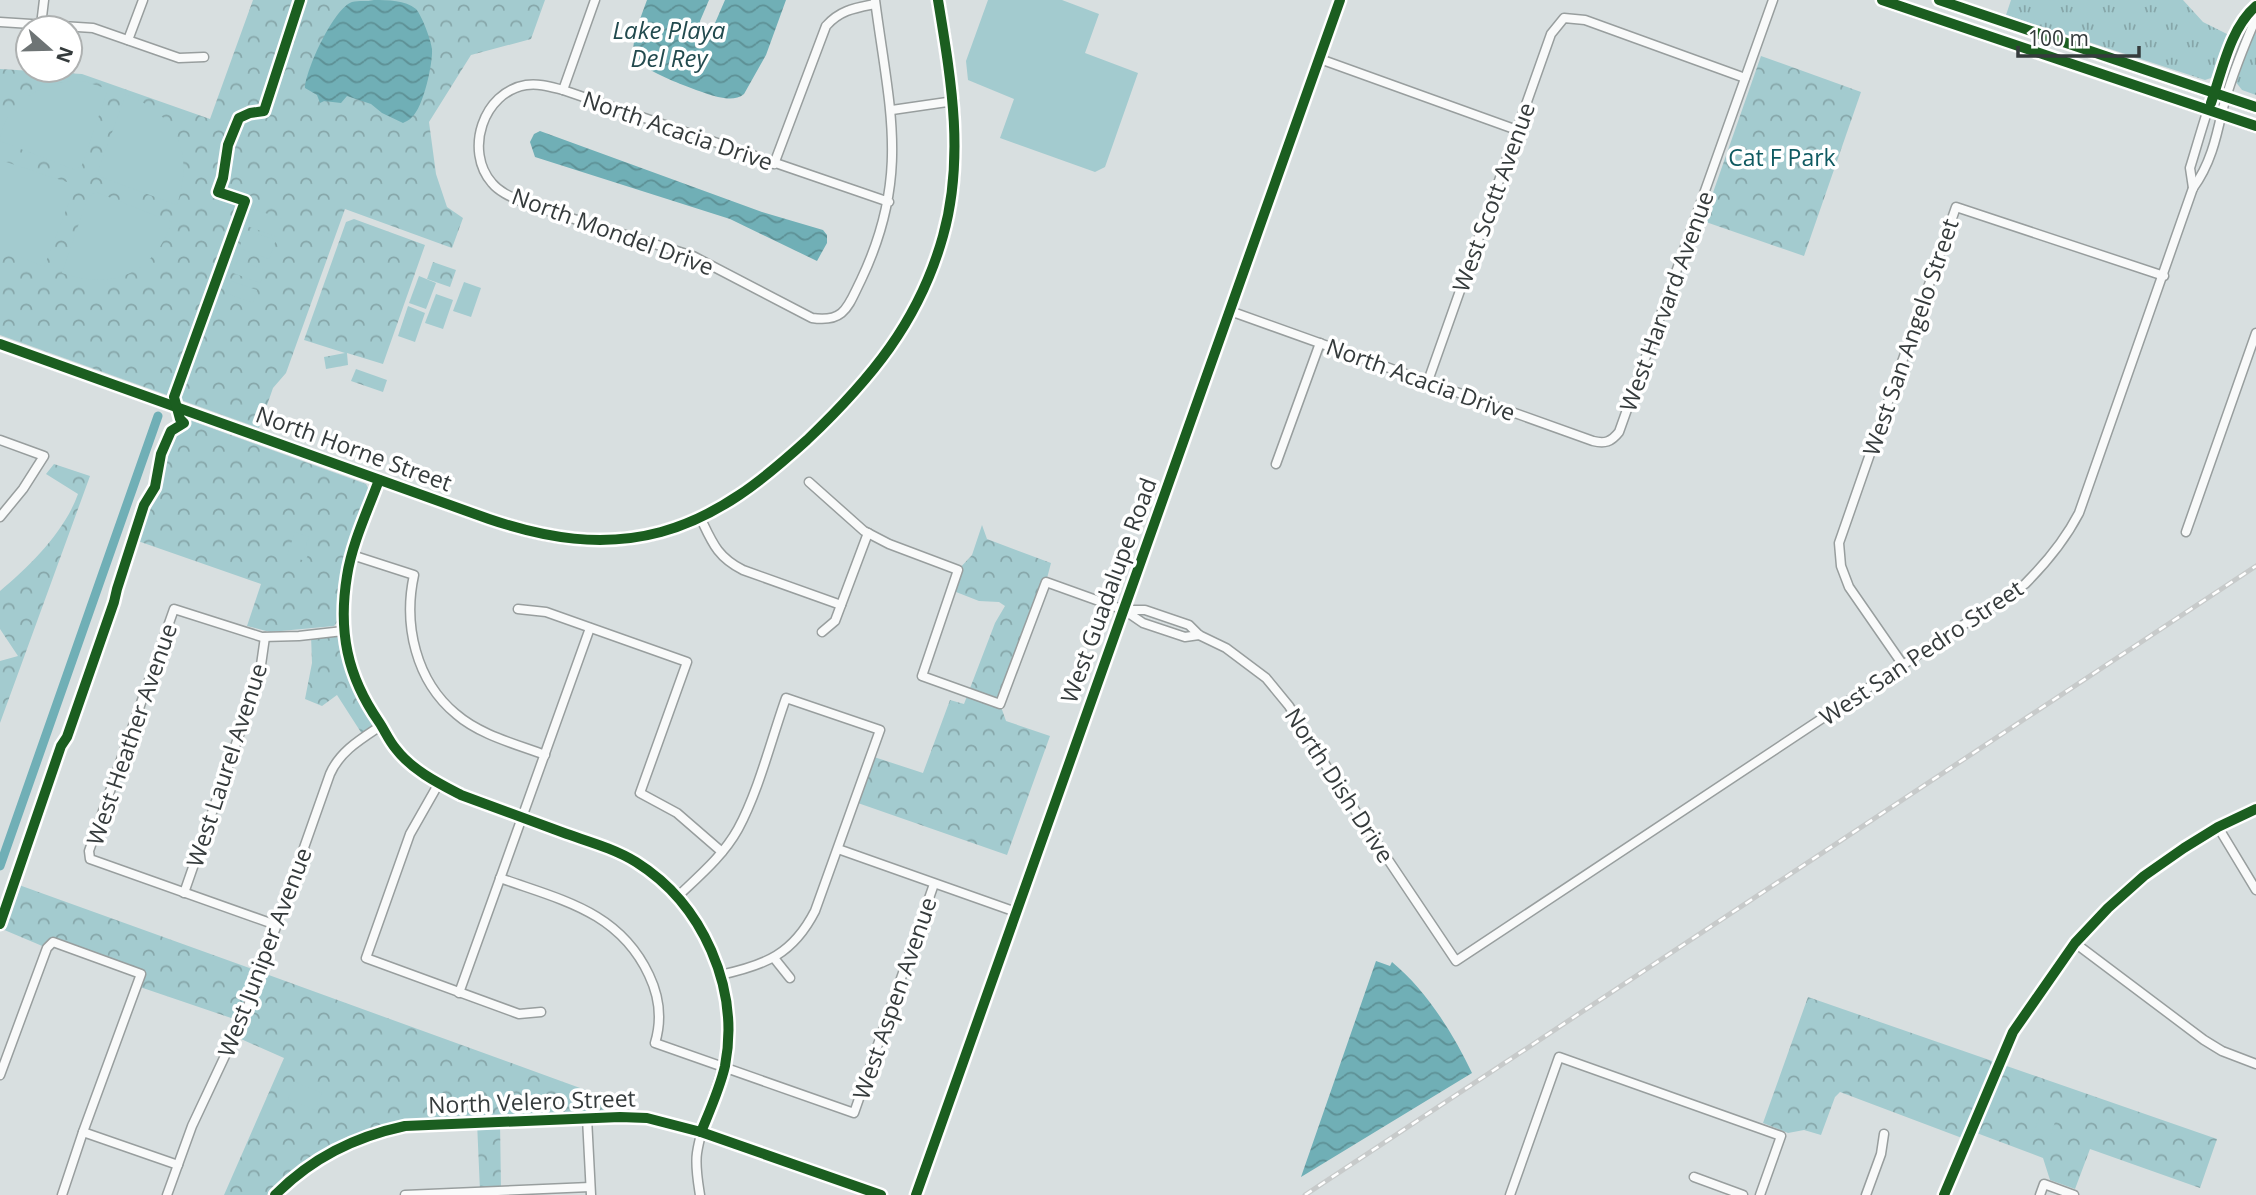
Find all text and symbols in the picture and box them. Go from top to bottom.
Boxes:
water label: Lake Playa Del Rey [613,13,726,74]
north arrow [14,14,84,84]
scale bar [2018,14,2139,58]
text: 100 m [2028,24,2089,52]
text: N [50,43,80,67]
street label: North Acacia Drive [579,82,777,178]
street label: West Scott Avenue [1444,98,1542,296]
park label: Cat F Park [1728,141,1836,173]
street label: North Mondel Drive [508,180,718,282]
street label: West Harvard Avenue [1611,186,1721,416]
street label: West San Angelo Street [1854,214,1966,460]
street label: North Acacia Drive [1322,330,1520,428]
street label: North Horne Street [252,398,456,498]
street label: West Guadalupe Road [1052,473,1164,707]
street label: West San Pedro Street [1813,572,2029,732]
street label: West Heather Avenue [78,619,184,849]
street label: West Laurel Avenue [178,659,274,871]
street label: North Dish Drive [1278,701,1402,869]
street label: West Juniper Avenue [209,843,319,1061]
street label: West Aspen Avenue [844,893,944,1103]
street label: North Velero Street [428,1081,636,1121]

